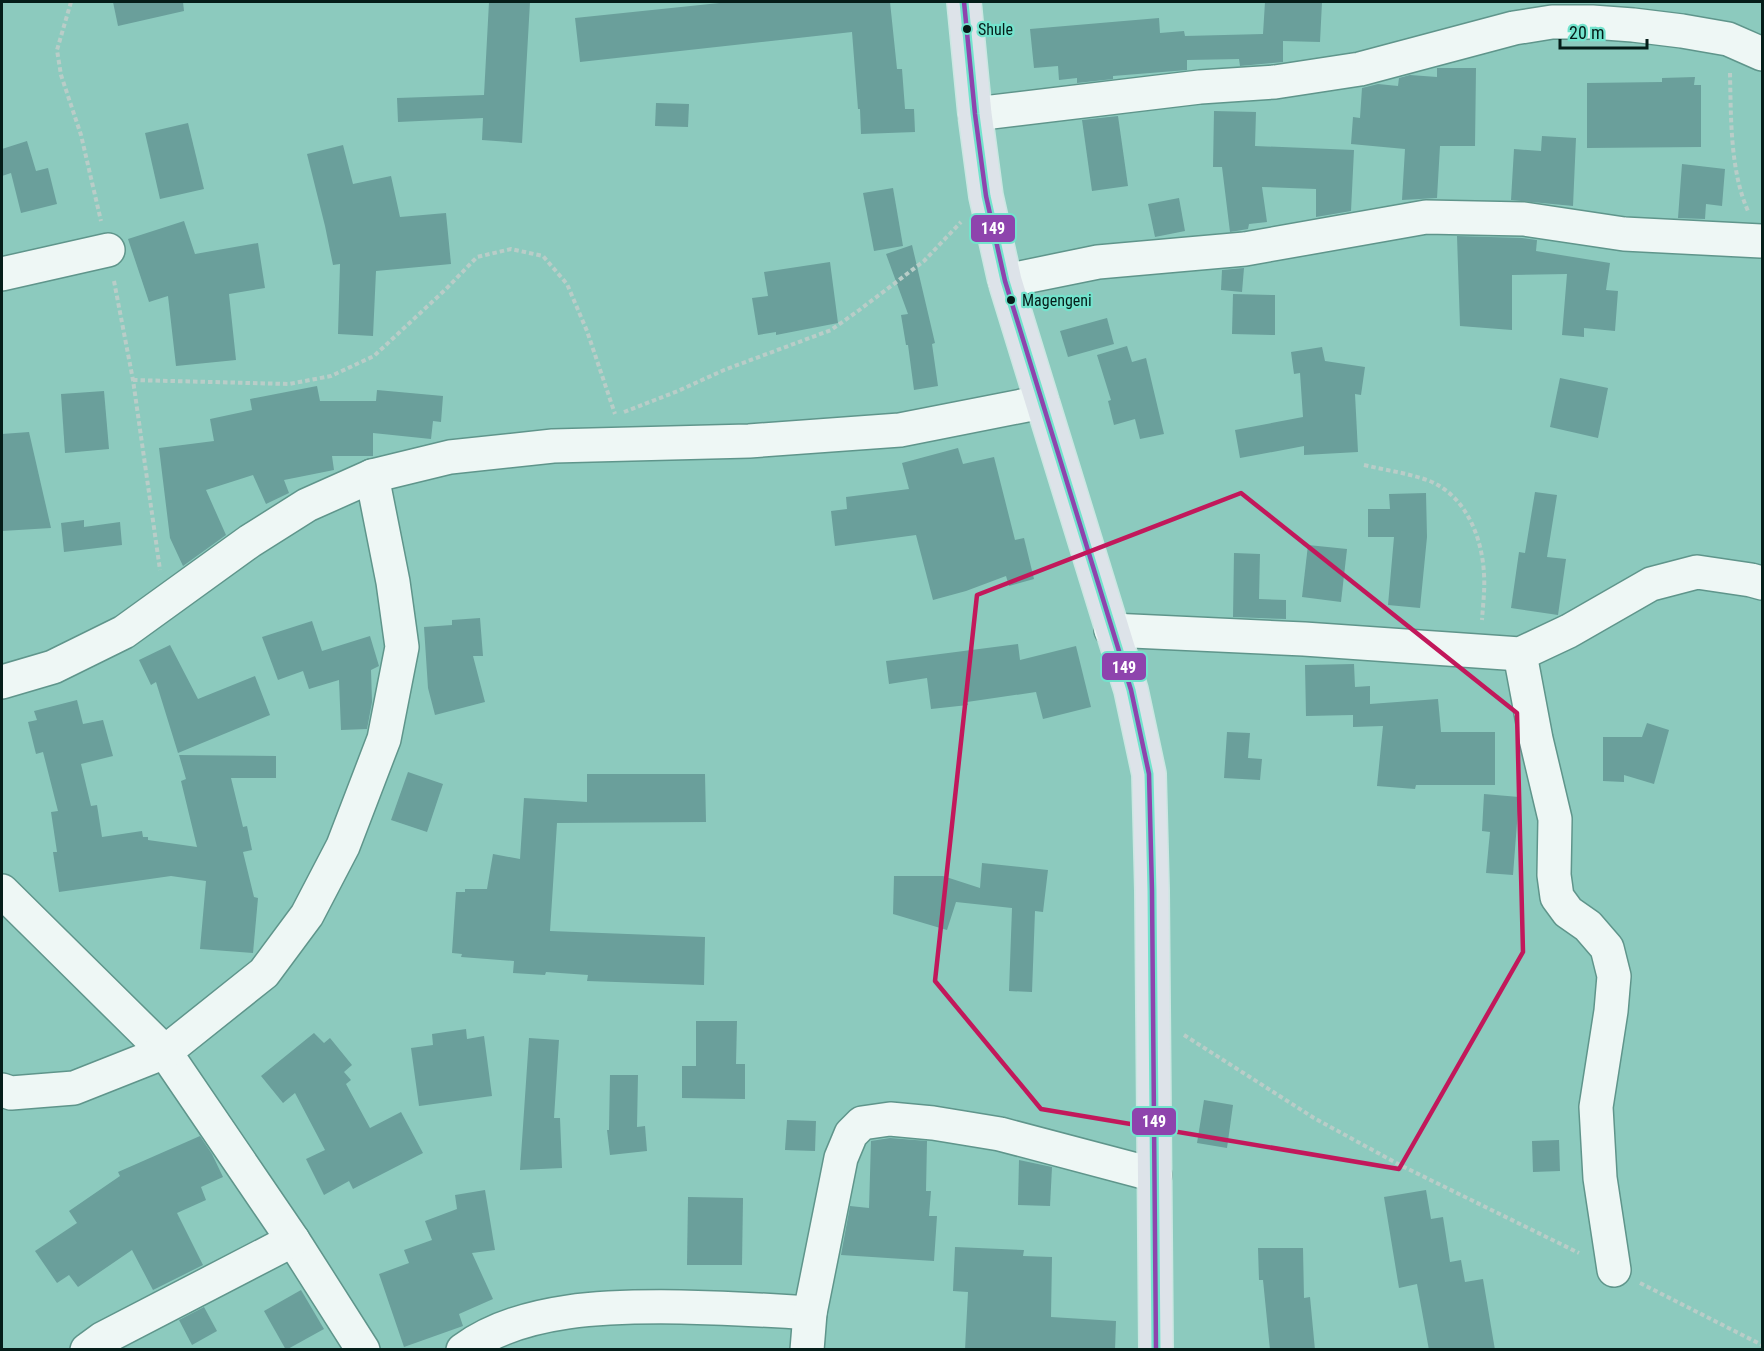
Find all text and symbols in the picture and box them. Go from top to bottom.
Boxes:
scale bar [1560,12,1647,50]
place label: Shule [978,20,1013,39]
text: 20 m [1569,22,1604,43]
marker: Shule [961,23,973,35]
line badge: 149 [970,214,1016,243]
text: 149 [981,219,1005,238]
place label: Magengeni [1022,291,1092,310]
marker: Magengeni [1005,294,1017,306]
line badge: 149 [1101,652,1147,681]
text: 149 [1112,658,1136,677]
line badge: 149 [1131,1107,1177,1136]
text: 149 [1142,1112,1166,1131]

